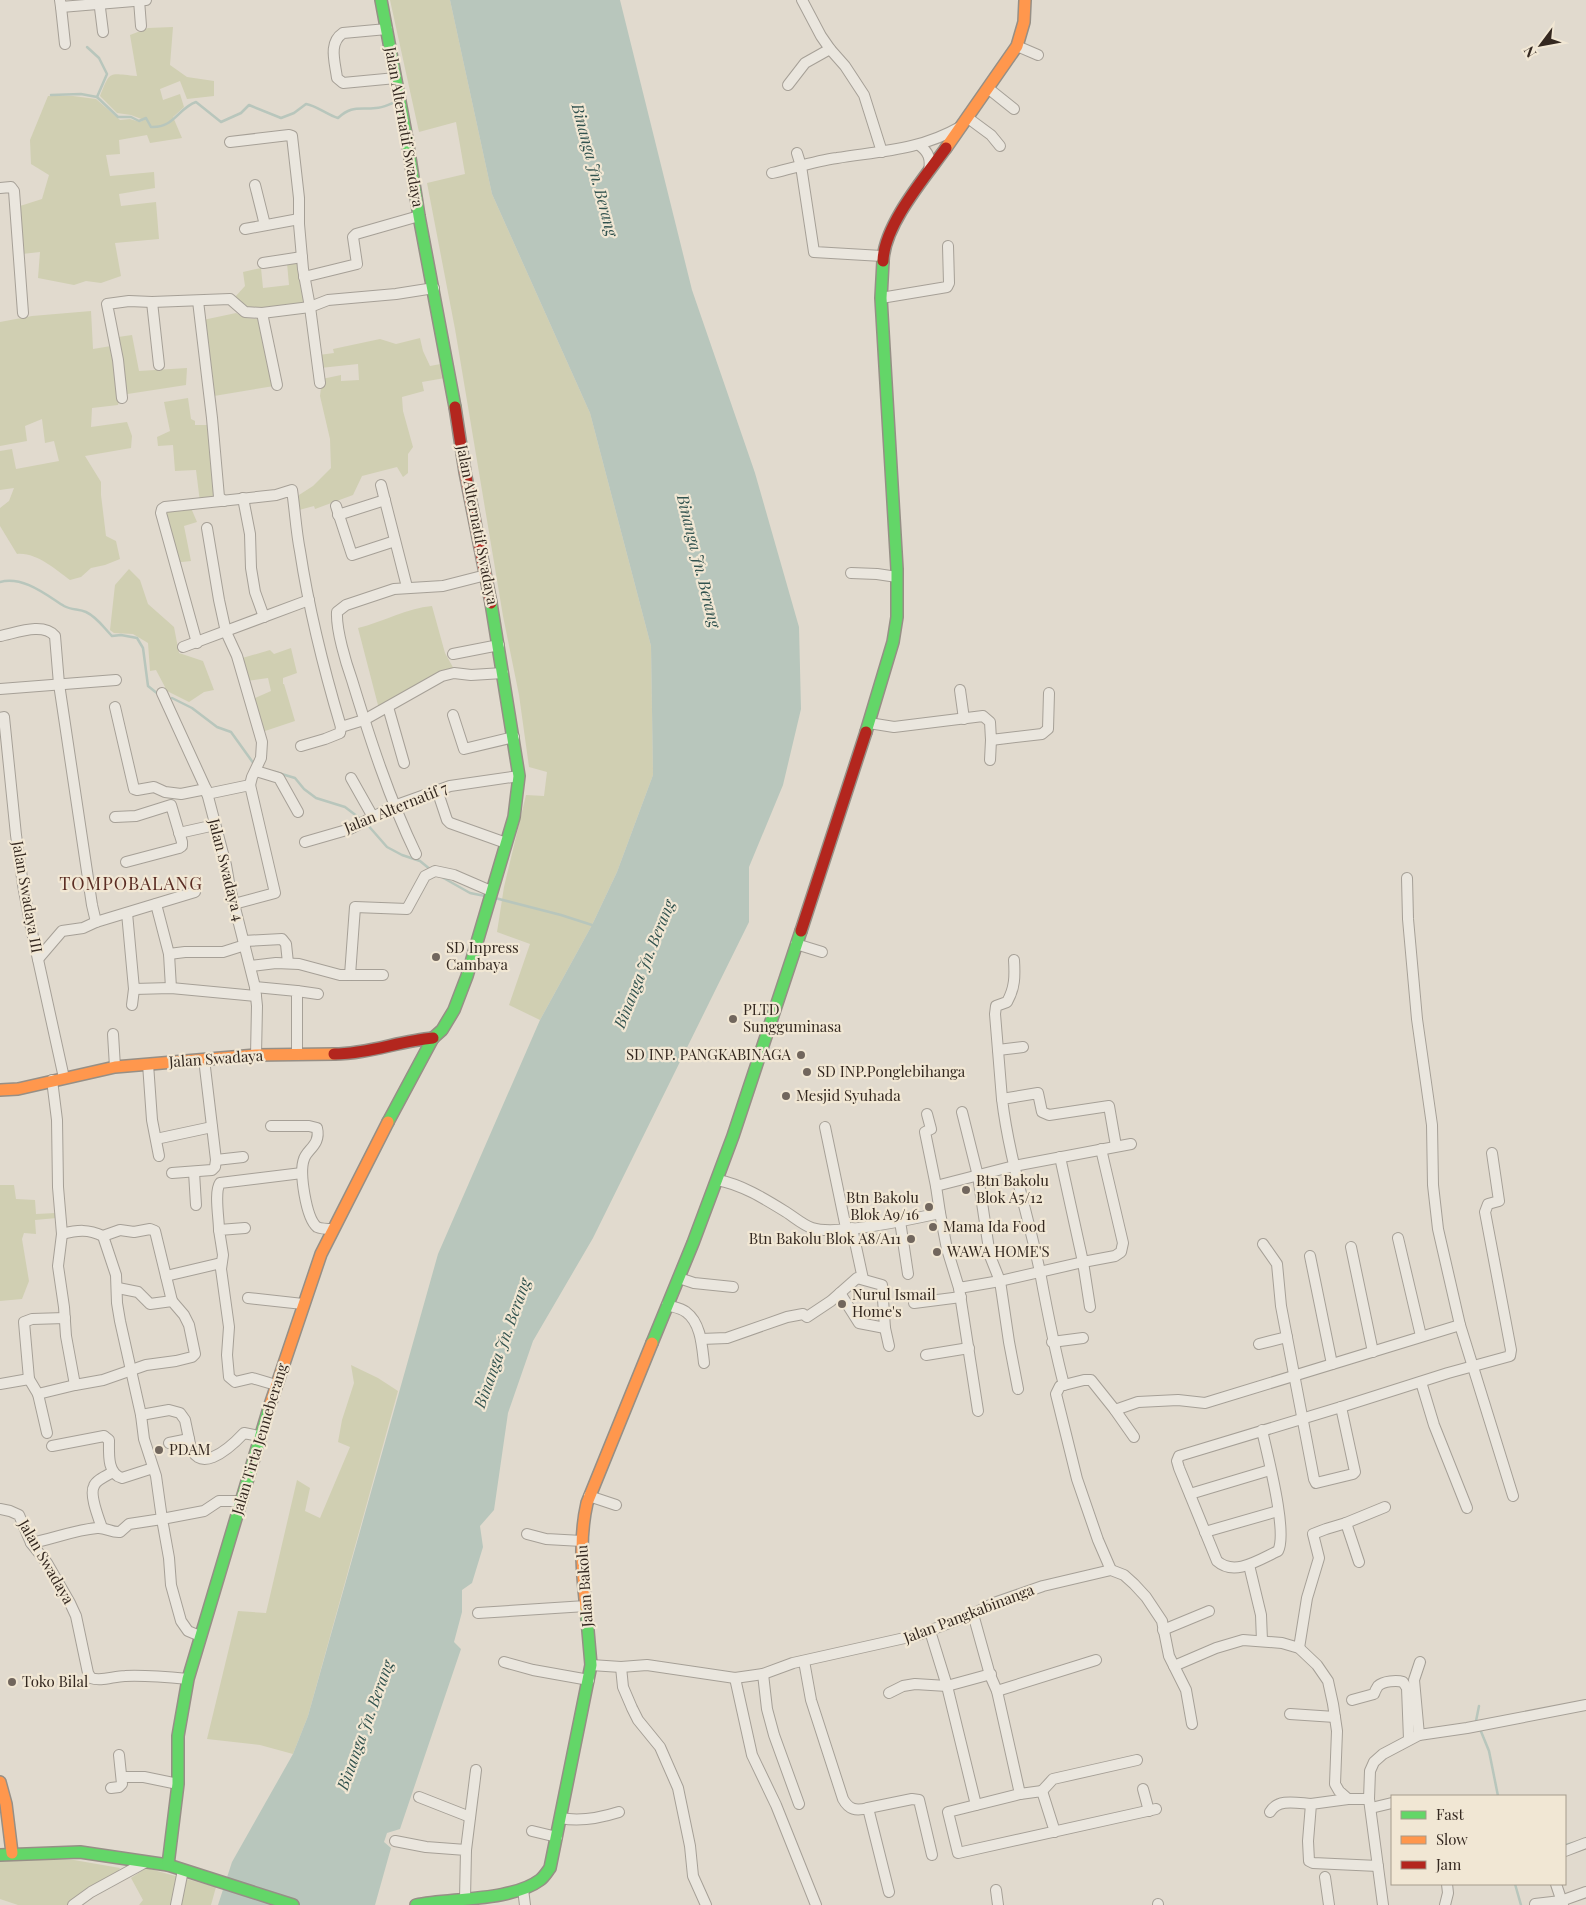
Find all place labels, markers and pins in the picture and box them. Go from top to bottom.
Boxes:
place label: SD Inpress Cambaya [446,937,519,974]
marker: SD Inpress Cambaya [430,951,442,963]
place label: PLTD Sungguminasa [743,999,842,1036]
marker: PLTD Sungguminasa [727,1013,739,1025]
place label: SD INP. PANGKABINAGA [626,1044,792,1064]
marker: SD INP. PANGKABINAGA [795,1049,807,1061]
place label: SD INP.Ponglebihanga [817,1061,966,1081]
marker: SD INP.Ponglebihanga [801,1066,813,1078]
place label: Mesjid Syuhada [796,1085,901,1105]
marker: Mesjid Syuhada [780,1090,792,1102]
place label: Btn Bakolu Blok A5/12 [976,1170,1049,1207]
marker: Btn Bakolu Blok A5/12 [960,1184,972,1196]
place label: Btn Bakolu Blok A9/16 [846,1187,919,1224]
marker: Btn Bakolu Blok A9/16 [923,1201,935,1213]
place label: Mama Ida Food [943,1216,1046,1236]
marker: Mama Ida Food [927,1221,939,1233]
place label: Btn Bakolu Blok A8/A11 [749,1228,901,1248]
marker: Btn Bakolu Blok A8/A11 [905,1233,917,1245]
place label: WAWA HOME'S [946,1241,1050,1261]
marker: WAWA HOME'S [931,1246,943,1258]
place label: Nurul Ismail Home's [852,1284,936,1321]
marker: Nurul Ismail Home's [836,1298,848,1310]
place label: PDAM [169,1439,211,1459]
marker: PDAM [153,1444,165,1456]
place label: Toko Bilal [22,1671,88,1691]
marker: Toko Bilal [6,1676,18,1688]

